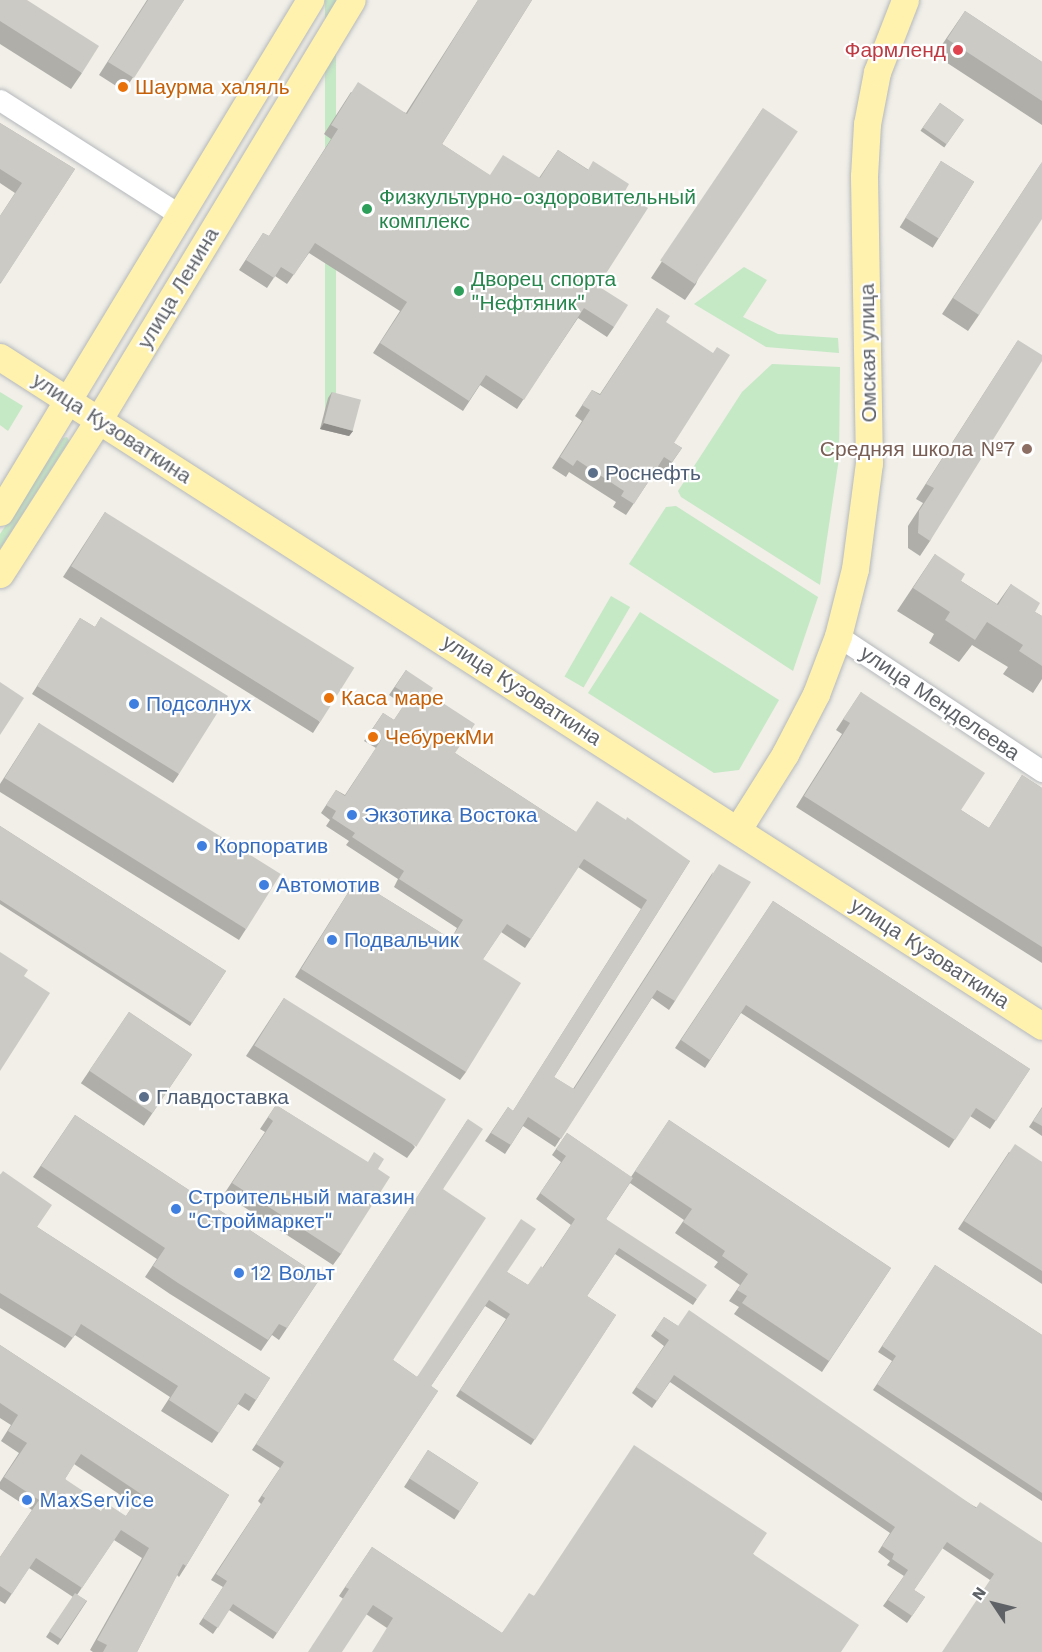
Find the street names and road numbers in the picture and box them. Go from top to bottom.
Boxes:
street label: улица Ленина [132,223,224,353]
street label: Омская улица [854,283,882,423]
street label: улица Кузоваткина [28,367,196,489]
street label: улица Кузоваткина [438,629,606,751]
street label: улица Менделеева [855,640,1025,766]
street label: улица Кузоваткина [846,892,1014,1014]

